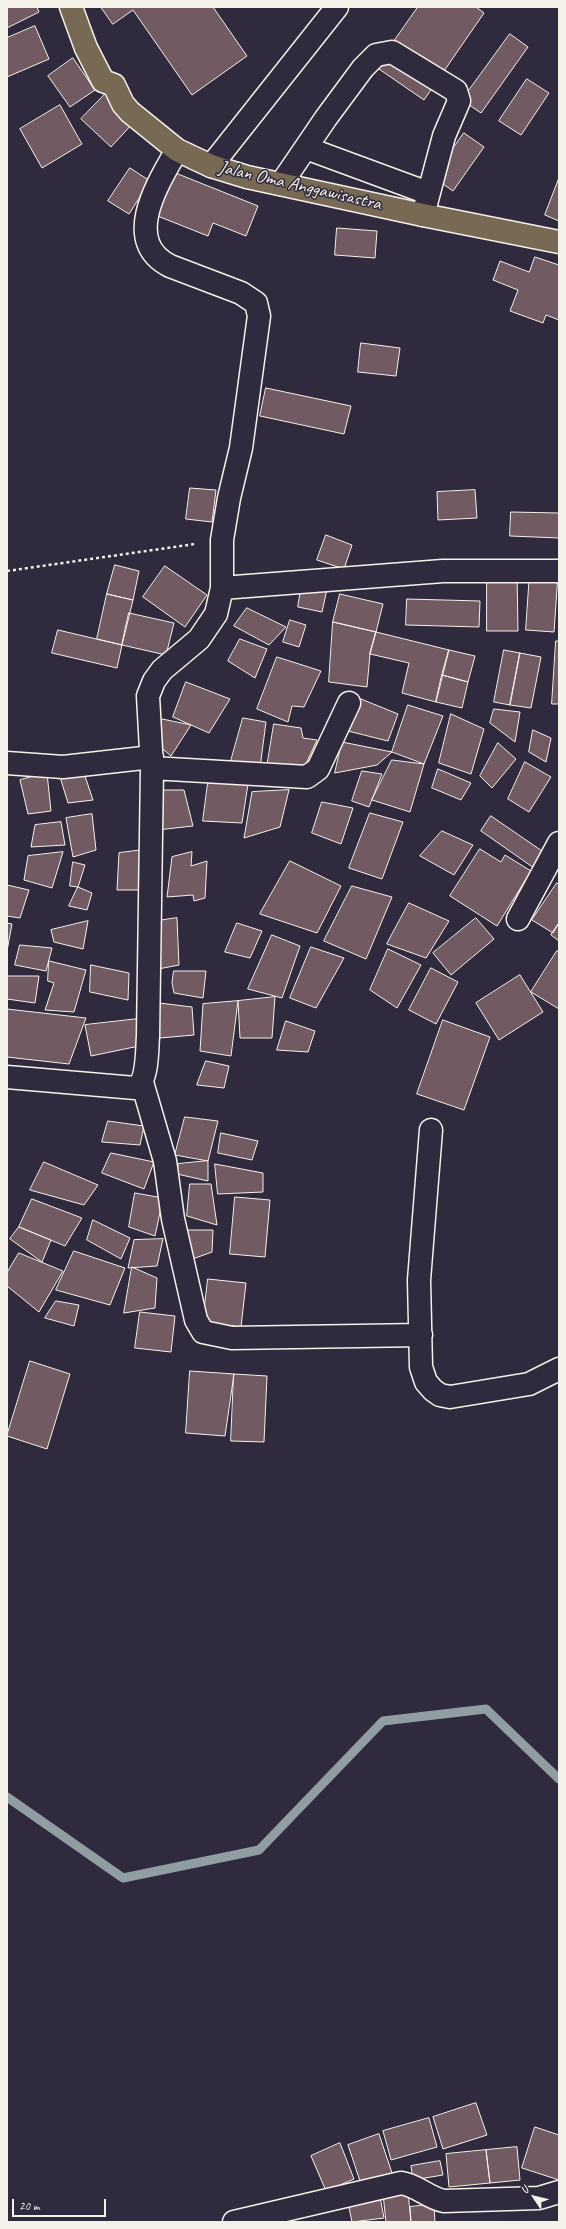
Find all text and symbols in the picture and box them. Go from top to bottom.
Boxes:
street label: Jalan Oma Anggawisastra [216,156,384,216]
north arrow [514,2177,554,2217]
text: U [517,2184,531,2196]
scale bar [14,2191,108,2217]
text: 20 m [19,2198,39,2214]

